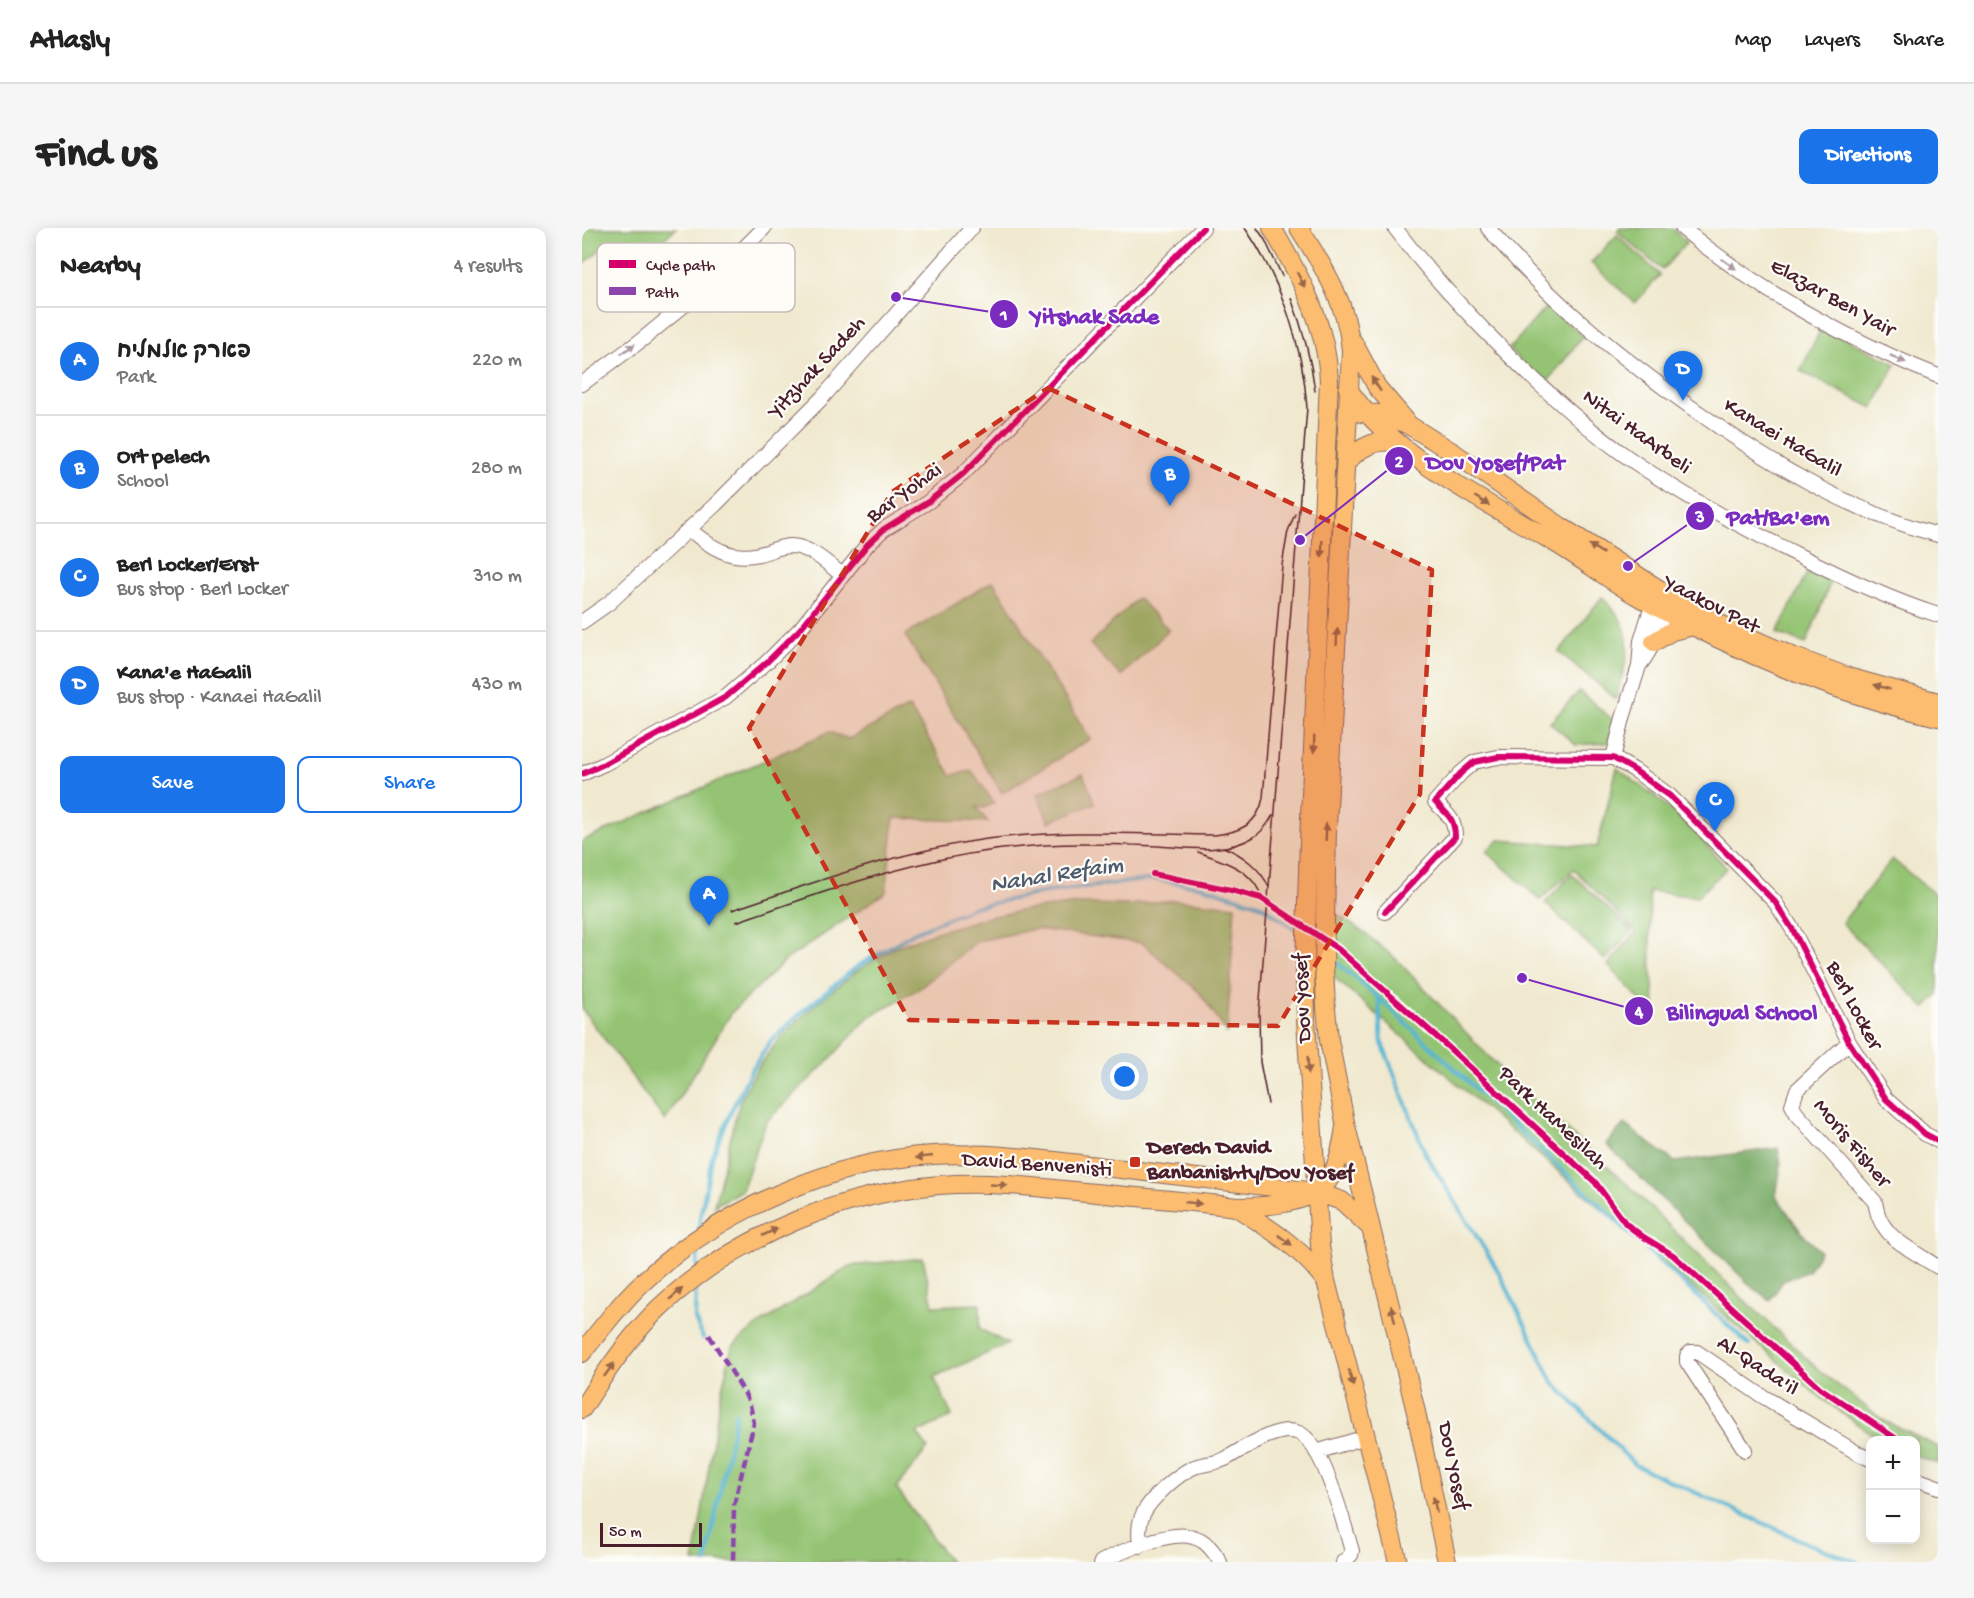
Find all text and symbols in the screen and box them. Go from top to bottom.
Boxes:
text: Atlasly [30,25,110,58]
text: Map [1735,29,1771,54]
text: Layers [1804,29,1860,54]
text: Share [1893,29,1944,54]
button: Directions [1799,129,1938,184]
text: Find us [36,132,156,181]
legend [597,243,795,312]
text: Nearby [60,252,141,283]
street label: Elazar Ben Yair [1765,254,1901,345]
text: 4 results [454,256,522,279]
text: Cycle path [646,258,716,277]
one-way arrow [1720,258,1736,270]
one-way arrow [1296,272,1306,289]
text: Path [645,285,679,304]
callout: Yitshak Sade [989,293,1171,335]
text: Yitshak Sade [1028,304,1161,333]
text: 1 [999,306,1008,327]
street label: Yitzhak Sadeh [762,311,872,426]
text: פארק אלמליח [117,340,251,366]
one-way arrow [620,343,636,355]
text: A [74,350,85,373]
text: 220 m [472,350,522,373]
pin: D [1664,352,1702,401]
one-way arrow [1890,354,1908,364]
text: Park [117,367,155,390]
one-way arrow [1370,376,1381,393]
street label: Nitai HaArbeli [1576,385,1696,481]
street label: Kanaei HaGalil [1718,393,1846,485]
callout: Dov Yosef/Pat [1384,440,1577,482]
text: Ort pelech [117,445,210,471]
text: Dov Yosef/Pat [1424,450,1567,479]
text: 2 [1395,453,1404,474]
pin: B [1150,456,1190,506]
text: B [74,458,85,481]
text: 280 m [471,458,522,481]
street label: Bar Yohai [861,458,948,531]
text: School [117,471,169,494]
one-way arrow [1474,495,1490,506]
callout: Pat/Ba'em [1685,495,1842,537]
text: Pat/Ba'em [1724,505,1830,534]
text: 3 [1694,508,1705,529]
one-way arrow [1318,540,1327,559]
one-way arrow [1588,543,1604,554]
text: Berl Locker/Erst [117,553,257,579]
text: C [74,566,85,589]
text: 310 m [473,566,522,589]
street label: Yaakov Pat [1657,570,1765,642]
text: Bus stop · Berl Locker [117,579,288,602]
one-way arrow [1332,627,1342,646]
text: Kana'e HaGalil [117,661,251,687]
text: D [73,674,86,697]
text: 430 m [472,674,522,697]
one-way arrow [1872,682,1890,691]
text: Bus stop · Kanaei HaGalil [117,687,322,710]
one-way arrow [1310,735,1319,754]
button: Save [60,756,285,813]
button: Share [297,756,522,813]
pin: C [1696,782,1734,832]
one-way arrow [1322,822,1331,841]
water label: Nahal Refaim [989,851,1125,901]
pin: A [690,876,728,926]
street label: Dov Yosef [1289,951,1319,1045]
street label: Berl Locker [1818,956,1888,1057]
callout: Bilingual School [1624,990,1829,1032]
text: Bilingual School [1666,1000,1817,1029]
text: 4 [1634,1003,1644,1024]
one-way arrow [1304,1055,1313,1074]
street label: Park HaMesilah [1491,1061,1612,1176]
your location [1110,1062,1139,1091]
street label: Moris Fisher [1806,1094,1897,1195]
place label: Derech David Banbanishty/Dov Yosef [1145,1136,1356,1187]
street label: David Benvenisti [959,1148,1113,1184]
one-way arrow [914,1152,933,1161]
marker: Derech David Banbanishty/Dov Yosef [1128,1155,1142,1169]
one-way arrow [990,1180,1009,1189]
one-way arrow [1184,1198,1203,1208]
one-way arrow [761,1228,778,1237]
one-way arrow [1276,1234,1292,1246]
one-way arrow [668,1288,683,1301]
one-way arrow [1387,1305,1397,1324]
street label: Al-Qada'il [1711,1331,1803,1403]
one-way arrow [603,1362,615,1378]
one-way arrow [1346,1369,1356,1387]
street label: Dov Yosef [1430,1418,1474,1514]
map controls [1866,1436,1920,1544]
button: + [1866,1436,1920,1490]
button: − [1866,1490,1920,1544]
one-way arrow [1430,1495,1440,1514]
scale bar [600,1520,702,1548]
text: 50 m [609,1524,642,1543]

